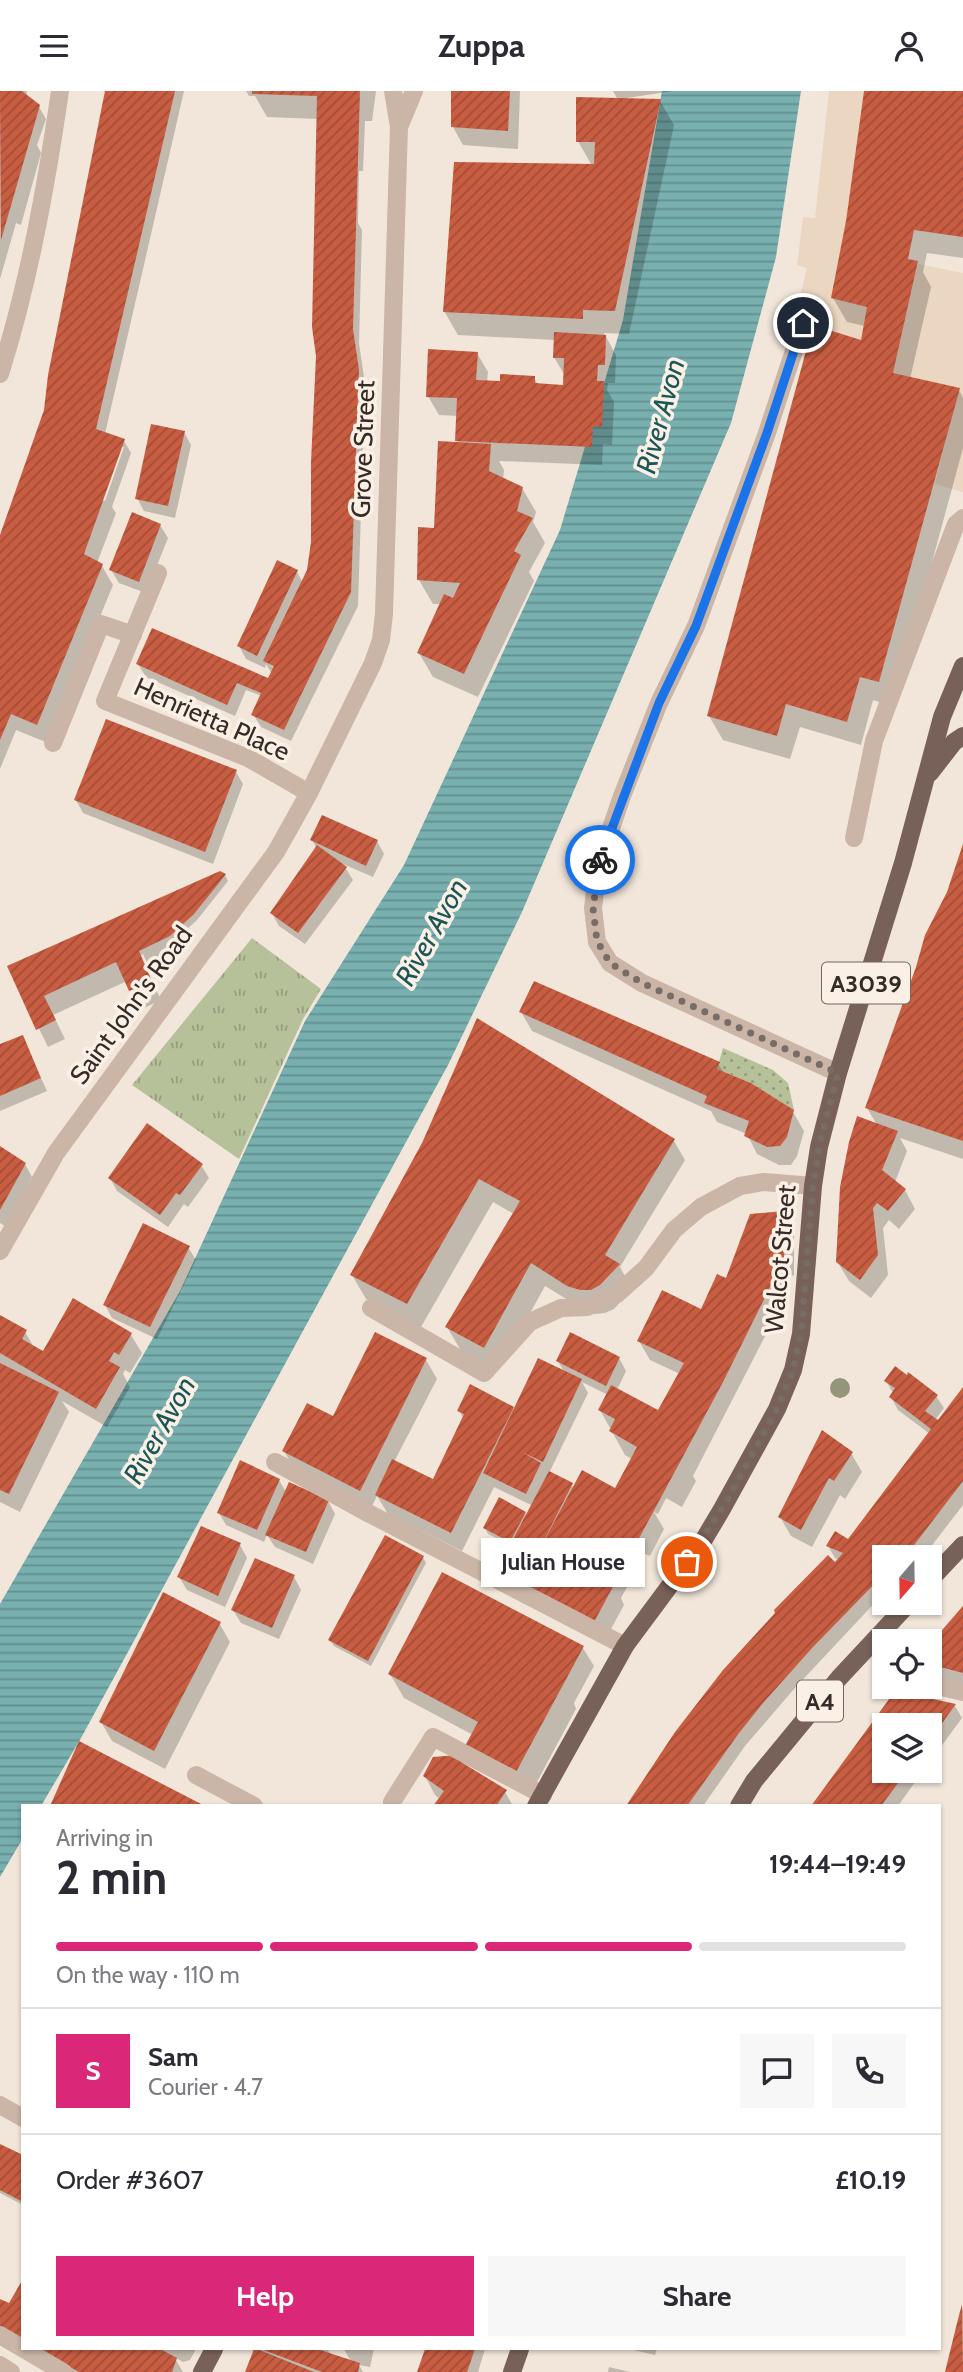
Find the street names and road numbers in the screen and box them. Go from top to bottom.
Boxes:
street label: Grove Street [345,379,381,518]
street label: Henrietta Place [129,670,295,768]
street label: Saint John's Road [63,920,199,1090]
road number: A3039 [822,963,910,1003]
street label: Walcot Street [758,1183,802,1335]
road number: A4 [797,1681,843,1721]

